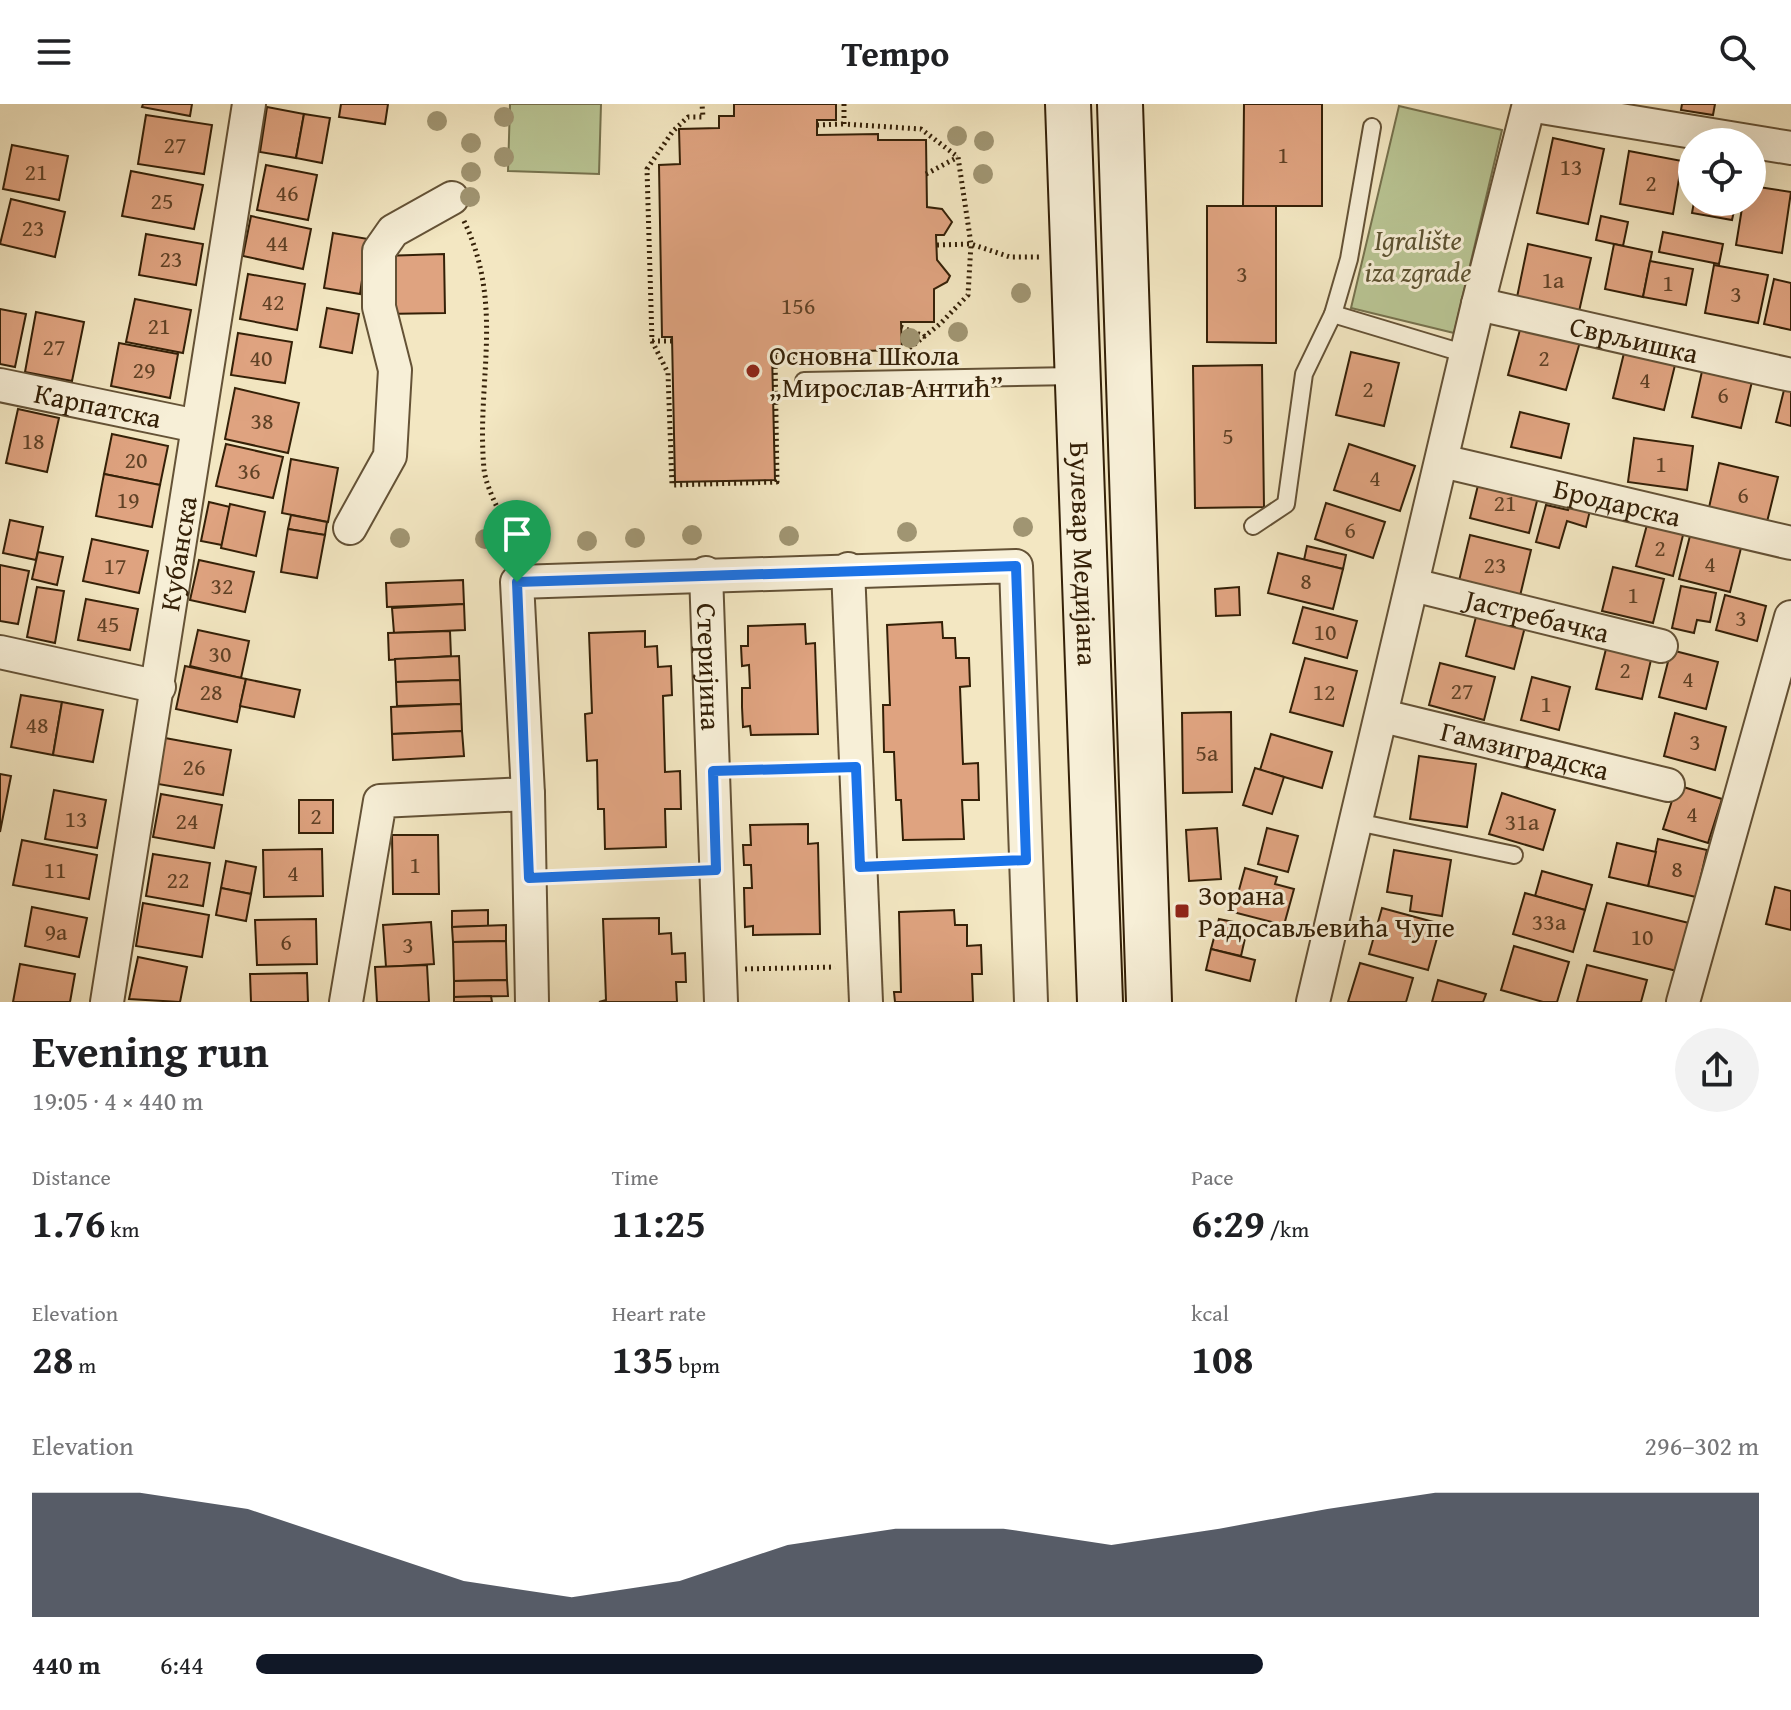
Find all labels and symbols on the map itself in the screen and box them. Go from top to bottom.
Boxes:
house number: 27 [163,127,187,162]
house number: 1 [1277,137,1289,172]
house number: 13 [1559,149,1583,184]
house number: 21 [24,154,48,189]
house number: 2 [1645,165,1657,200]
house number: 46 [275,175,299,210]
house number: 25 [150,183,174,218]
house number: 23 [21,210,45,245]
park label: Igralište iza zgrade [1365,219,1471,292]
house number: 44 [265,225,289,260]
house number: 23 [159,241,183,276]
house number: 3 [1236,256,1248,291]
house number: 1a [1542,262,1565,297]
house number: 1 [1662,265,1674,300]
house number: 3 [1730,276,1742,311]
house number: 42 [261,284,285,319]
house number: 156 [781,288,815,323]
street label: Сврљишка [1566,304,1703,373]
house number: 21 [147,308,171,343]
house number: 27 [42,329,66,364]
place label: Основна Школа „Мирослав Антић” [769,334,1003,407]
house number: 40 [249,340,273,375]
house number: 2 [1538,340,1550,375]
house number: 29 [132,352,156,387]
marker: Основна Школа „Мирослав Антић” [744,362,762,380]
house number: 4 [1639,362,1651,397]
house number: 2 [1362,371,1374,406]
street label: Карпатска [31,372,166,438]
house number: 6 [1717,377,1729,412]
house number: 38 [250,403,274,438]
house number: 5 [1222,418,1234,453]
house number: 18 [21,423,45,458]
street label: Булевар Медијана [1060,441,1109,667]
house number: 20 [124,442,148,477]
house number: 1 [1655,446,1667,481]
house number: 36 [237,453,261,488]
house number: 4 [1369,460,1381,495]
street label: Бродарска [1550,467,1686,537]
house number: 6 [1737,477,1749,512]
house number: 19 [116,482,140,517]
house number: 21 [1493,485,1517,520]
street label: Кубанска [148,492,207,614]
pin [483,500,551,582]
house number: 6 [1344,512,1356,547]
house number: 2 [1654,530,1666,565]
house number: 4 [1704,546,1716,581]
house number: 23 [1483,547,1507,582]
house number: 17 [103,548,127,583]
house number: 8 [1300,563,1312,598]
house number: 32 [210,568,234,603]
street label: Јастребачка [1458,577,1614,653]
house number: 1 [1627,577,1639,612]
house number: 3 [1735,600,1747,635]
street label: Стеријина [687,603,733,732]
house number: 45 [96,606,120,641]
house number: 10 [1313,614,1337,649]
house number: 30 [208,636,232,671]
house number: 2 [1619,652,1631,687]
house number: 4 [1682,661,1694,696]
house number: 27 [1450,673,1474,708]
house number: 28 [199,674,223,709]
house number: 12 [1312,674,1336,709]
house number: 1 [1540,686,1552,721]
house number: 48 [25,707,49,742]
street label: Гамзиградска [1437,710,1614,790]
house number: 3 [1689,724,1701,759]
house number: 5a [1196,735,1219,770]
house number: 26 [182,749,206,784]
house number: 4 [1686,796,1698,831]
house number: 2 [310,798,322,833]
house number: 13 [64,801,88,836]
house number: 24 [175,803,199,838]
house number: 31a [1505,804,1540,839]
house number: 1 [409,847,421,882]
house number: 8 [1671,851,1683,886]
house number: 11 [43,852,67,887]
house number: 4 [287,855,299,890]
house number: 22 [166,862,190,897]
place label: Зорана Радосављевића Чупе [1198,874,1455,947]
marker: Зорана Радосављевића Чупе [1173,902,1191,920]
house number: 33a [1532,904,1567,939]
house number: 9a [45,914,68,949]
house number: 10 [1630,919,1654,954]
house number: 6 [280,924,292,959]
house number: 3 [402,927,414,962]

